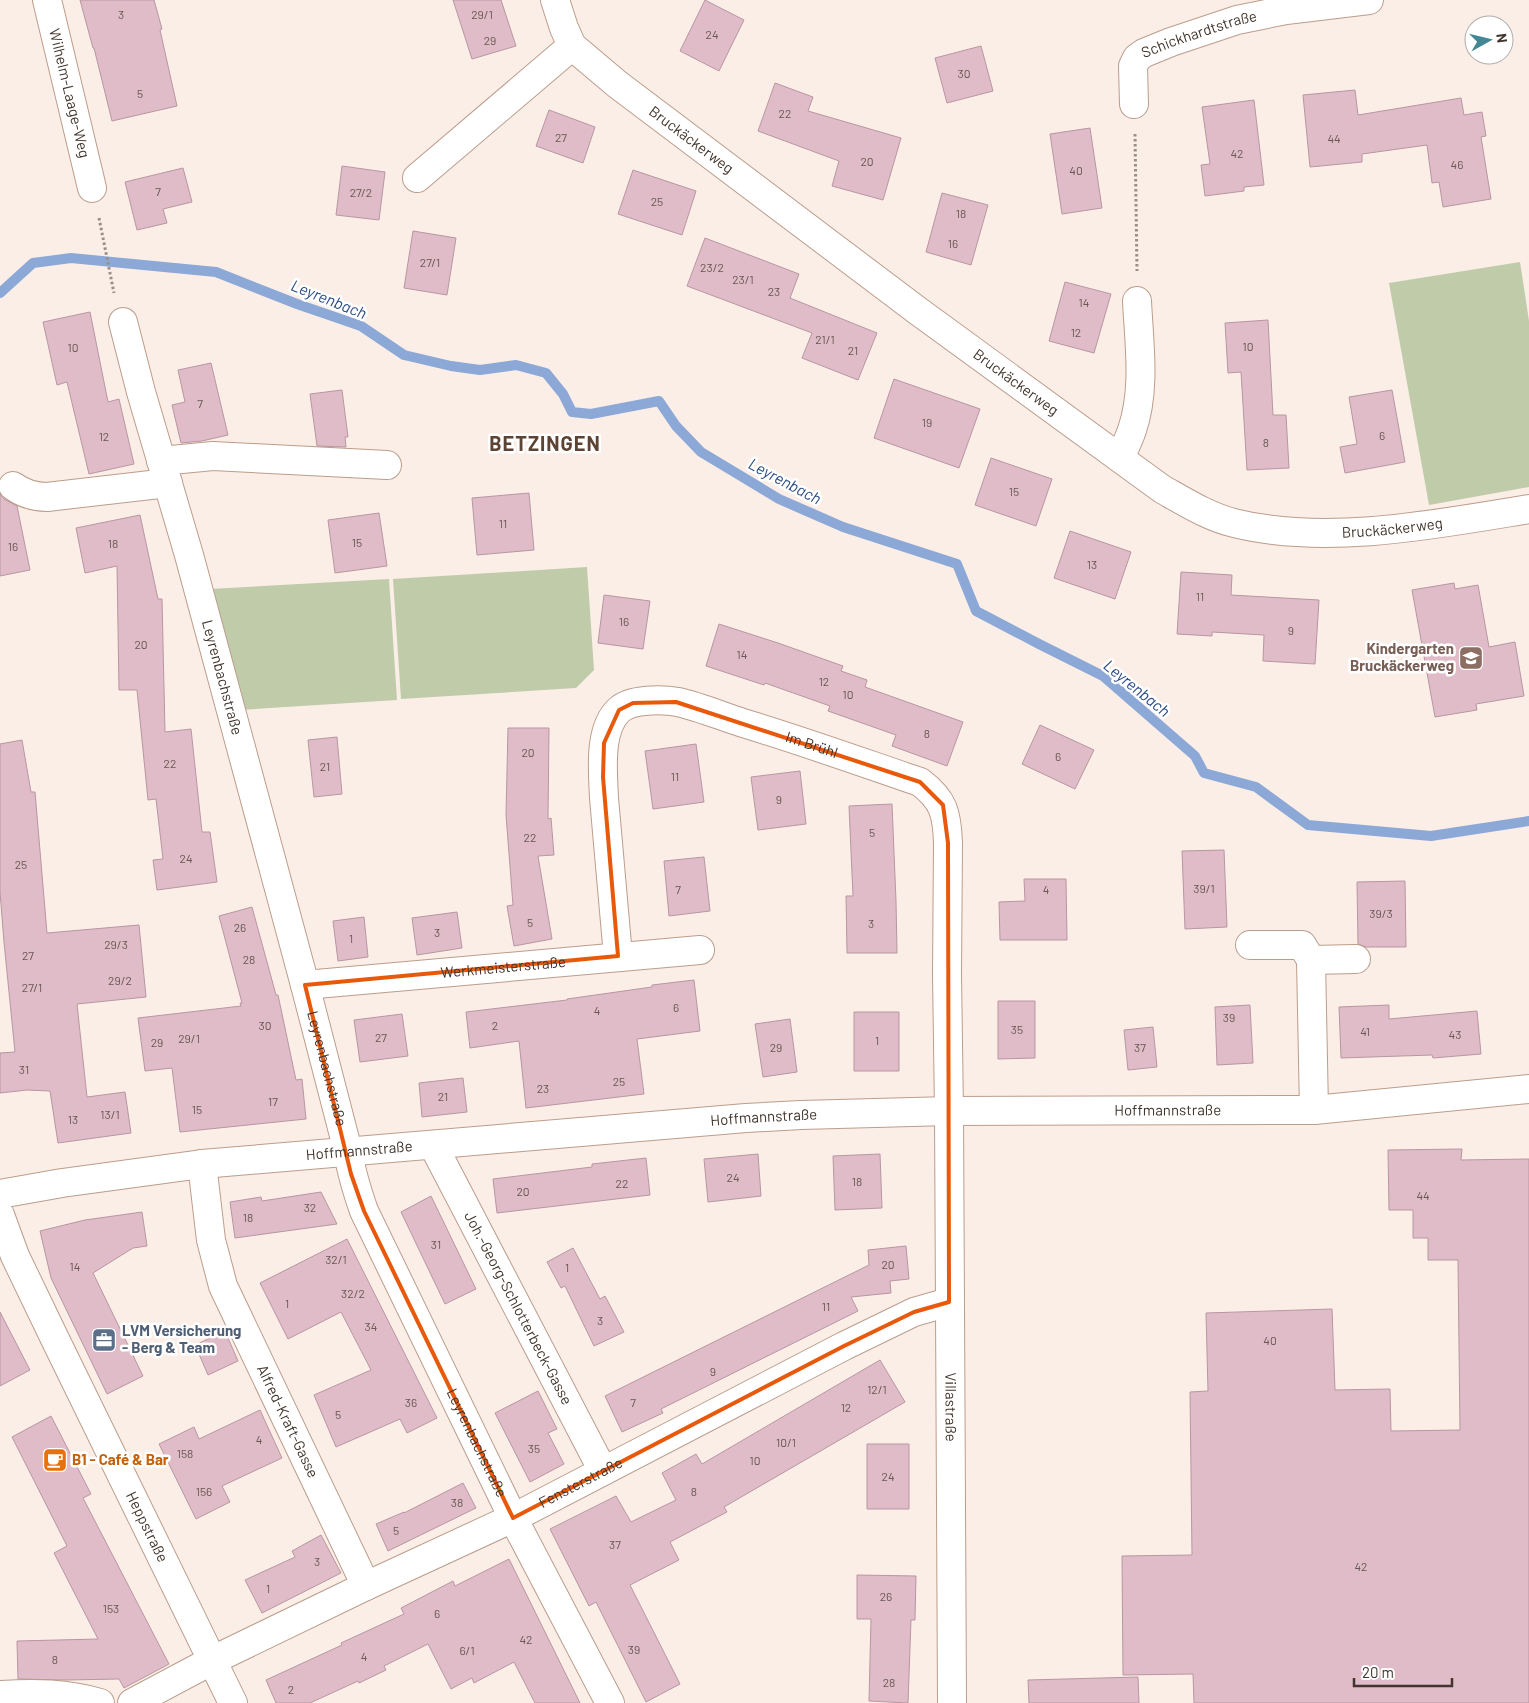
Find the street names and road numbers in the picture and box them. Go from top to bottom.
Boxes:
street label: Schickhardtstraße [1138,6,1258,61]
street label: Wilhelm-Laage-Weg [46,27,94,160]
street label: Bruckäckerweg [646,102,738,177]
street label: Bruckäckerweg [970,344,1063,419]
street label: Bruckäckerweg [1341,513,1444,541]
street label: Leyrenbachstraße [199,618,247,737]
street label: Im Brühl [784,727,840,761]
street label: Werkmeisterstraße [440,952,566,981]
street label: Leyrenbachstraße [304,1009,351,1128]
street label: Hoffmannstraße [1114,1100,1221,1119]
street label: Hoffmannstraße [710,1105,817,1129]
street label: Hoffmannstraße [305,1136,413,1163]
street label: Joh.-Georg-Schlotterbeck-Gasse [461,1208,577,1407]
street label: Alfred-Kraft-Gasse [254,1361,323,1480]
street label: Villastraße [942,1372,961,1442]
street label: Leyrenbachstraße [443,1385,511,1500]
street label: Fensterstraße [535,1453,625,1511]
street label: Heppstraße [123,1488,173,1565]

